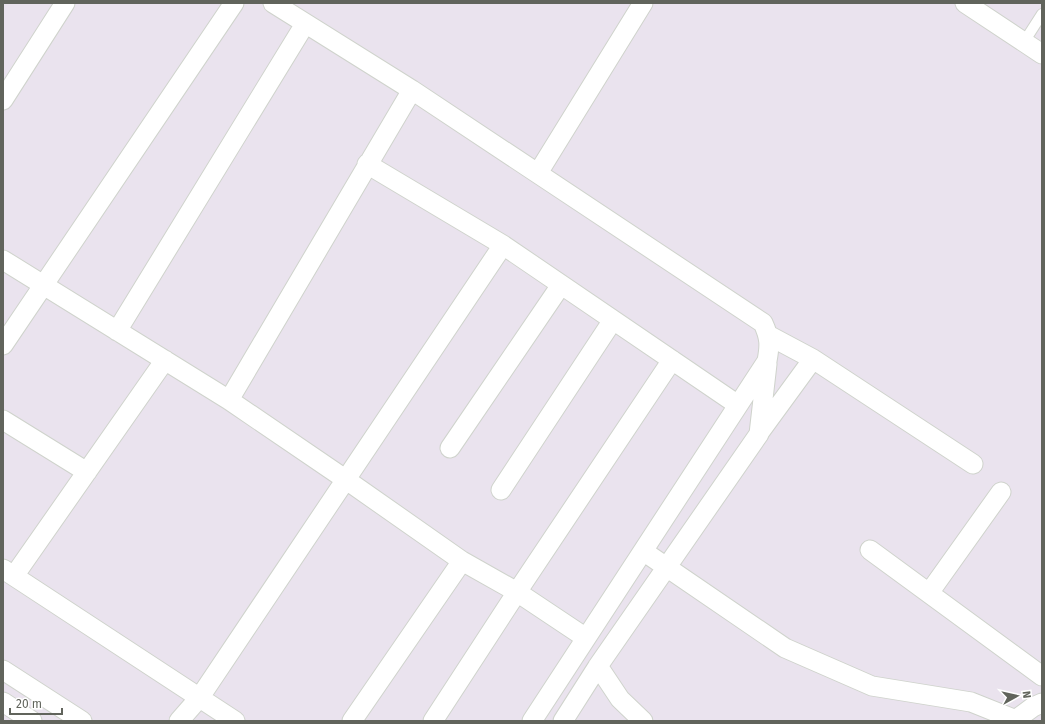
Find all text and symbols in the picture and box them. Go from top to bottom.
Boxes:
north arrow [997,676,1037,716]
scale bar [10,690,62,716]
text: N [1019,690,1033,699]
text: 20 m [16,697,42,711]

